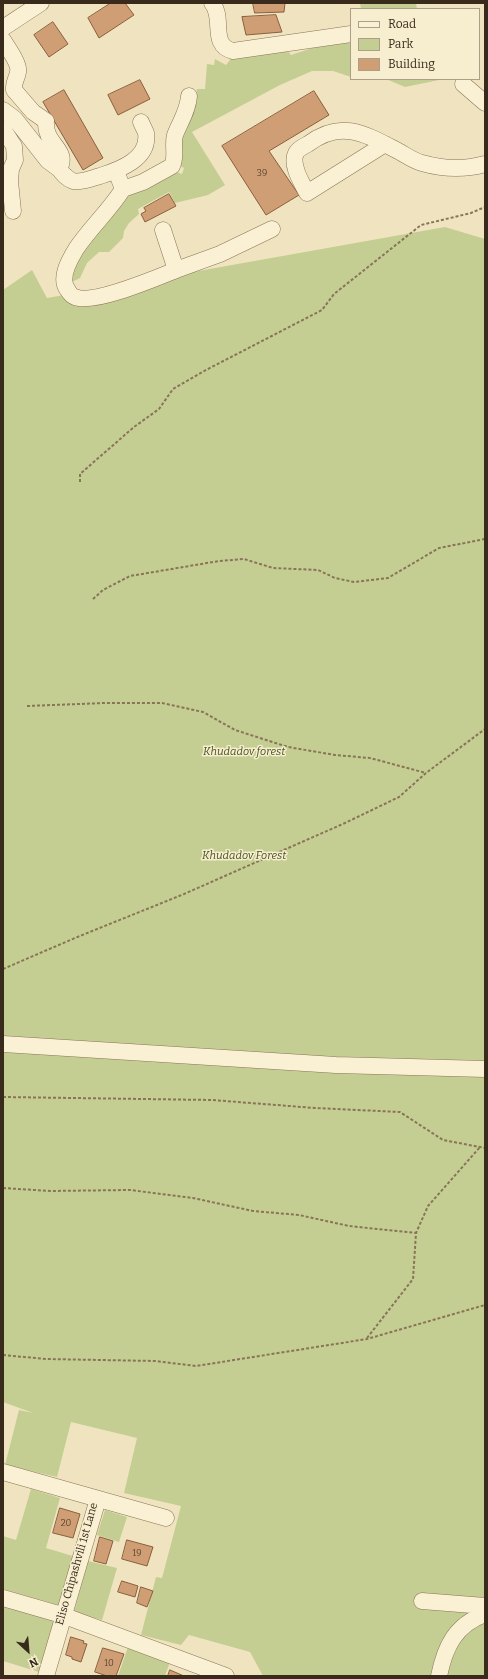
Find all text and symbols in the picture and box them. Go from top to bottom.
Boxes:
legend [350,8,480,80]
text: Road [388,17,416,31]
text: Park [388,37,413,51]
text: Building [388,57,435,71]
house number: 39 [257,168,267,178]
park label: Khudadov forest [203,745,285,759]
park label: Khudadov Forest [202,849,286,863]
street label: Eliso Chipashvili 1st Lane [53,1501,101,1627]
house number: 20 [61,1518,71,1528]
house number: 19 [133,1548,141,1558]
north arrow [8,1631,48,1671]
text: N [27,1655,40,1670]
house number: 10 [104,1658,114,1668]

